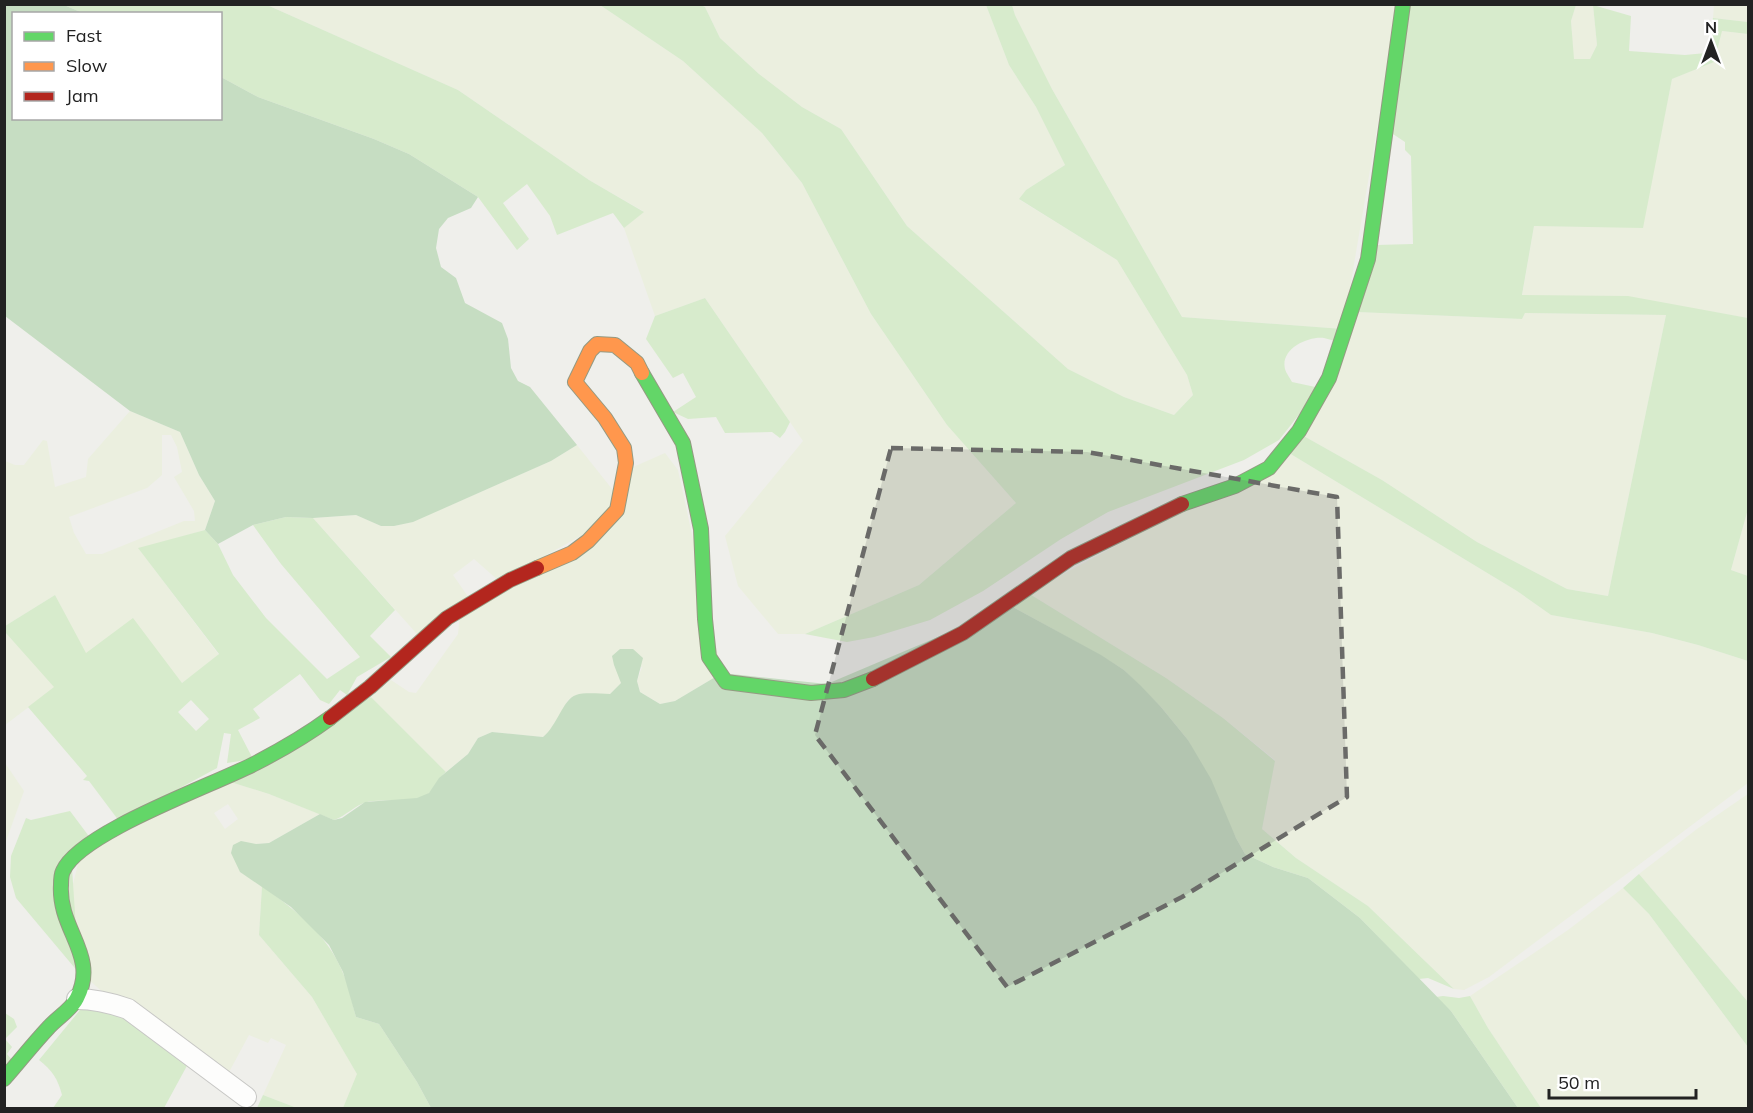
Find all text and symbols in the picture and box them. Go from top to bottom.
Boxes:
legend [12,12,222,120]
north arrow [1681,12,1741,72]
text: N [1705,17,1717,37]
text: Fast [66,24,102,47]
text: Slow [66,54,108,77]
text: Jam [66,84,99,107]
scale bar [1549,1062,1696,1100]
text: 50 m [1558,1071,1600,1094]

